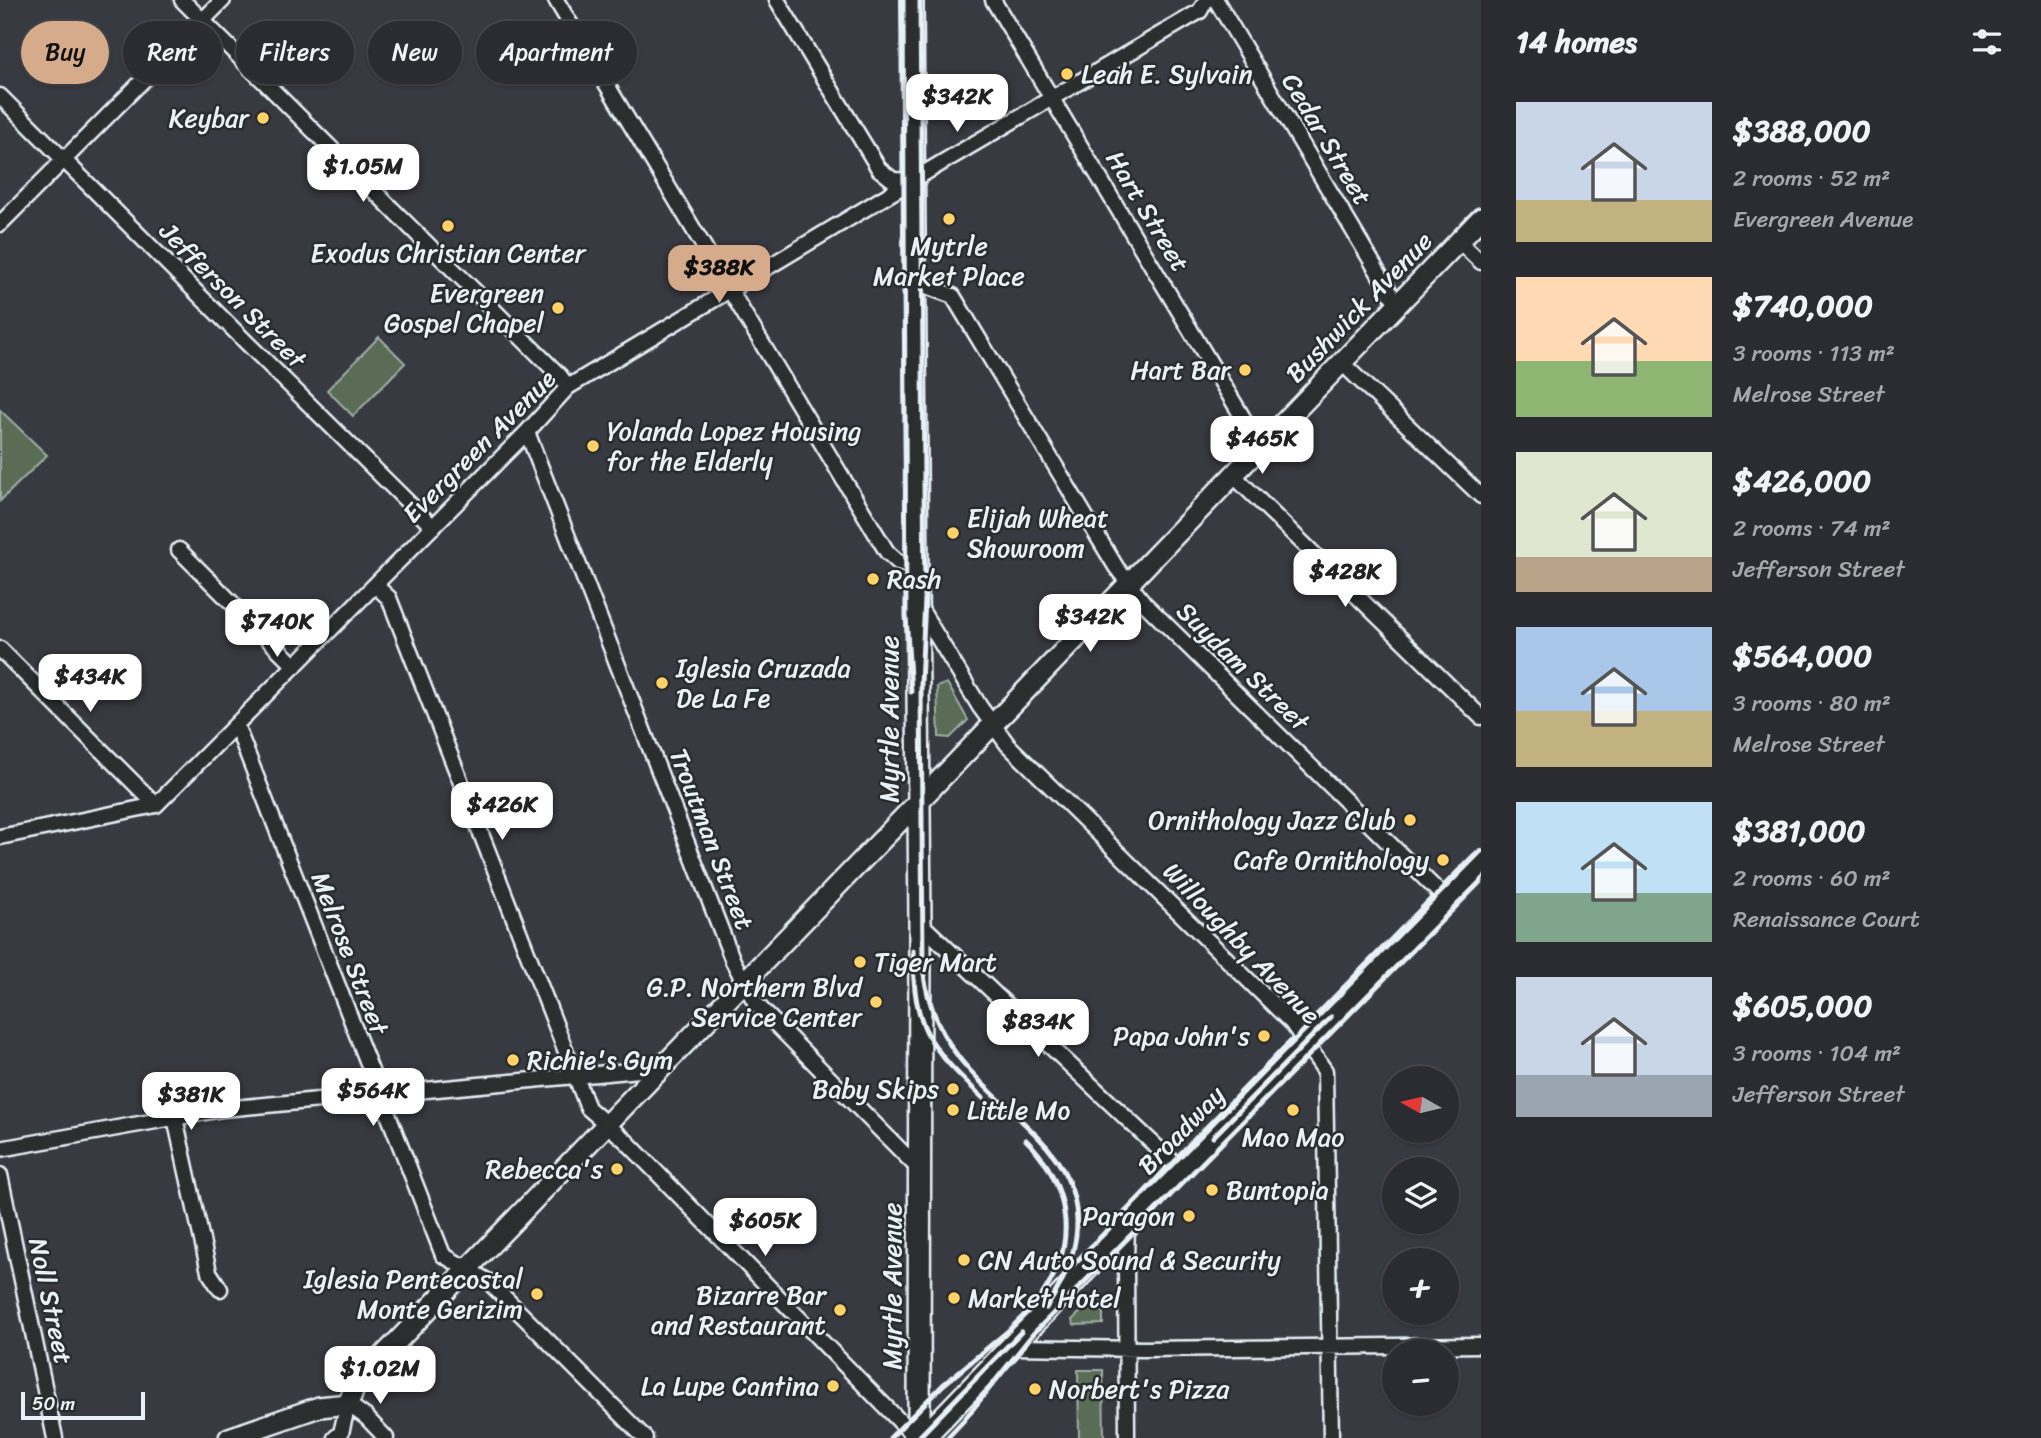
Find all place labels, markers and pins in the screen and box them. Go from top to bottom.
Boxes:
place label: Leah E. Sylvain [1081,51,1252,97]
marker: Leah E. Sylvain [1059,66,1075,82]
pin: $342K [908,74,1006,134]
place label: Keybar [169,95,250,141]
marker: Keybar [255,110,271,126]
pin: $1.05M [306,144,420,204]
marker: Mytrle Market Place [941,211,957,227]
marker: Exodus Christian Center [440,218,456,234]
place label: Mytrle Market Place [873,223,1025,299]
place label: Exodus Christian Center [311,230,587,276]
pin: $388K [670,246,768,305]
place label: Evergreen Gospel Chapel [384,270,545,346]
marker: Evergreen Gospel Chapel [550,300,566,316]
place label: Hart Bar [1130,347,1232,393]
marker: Hart Bar [1237,362,1253,378]
place label: Yolanda Lopez Housing for the Elderly [607,408,861,484]
pin: $465K [1213,416,1311,476]
marker: Yolanda Lopez Housing for the Elderly [585,438,601,454]
place label: Elijah Wheat Showroom [967,495,1109,571]
marker: Elijah Wheat Showroom [945,525,961,541]
pin: $428K [1296,550,1394,609]
place label: Rash [887,556,941,602]
marker: Rash [865,571,881,587]
pin: $342K [1041,594,1139,654]
pin: $740K [228,600,326,659]
place label: Iglesia Cruzada De La Fe [675,645,851,721]
pin: $434K [41,654,139,714]
marker: Iglesia Cruzada De La Fe [654,675,670,691]
pin: $426K [453,782,551,842]
place label: Ornithology Jazz Club [1148,797,1396,843]
marker: Ornithology Jazz Club [1402,812,1418,828]
place label: Cafe Ornithology [1234,837,1430,883]
marker: Cafe Ornithology [1435,852,1451,868]
place label: Tiger Mart [874,939,997,985]
marker: Tiger Mart [852,954,868,970]
place label: G.P. Northern Blvd Service Center [647,964,864,1040]
marker: G.P. Northern Blvd Service Center [868,994,884,1010]
pin: $834K [989,1000,1087,1059]
place label: Papa John's [1113,1013,1251,1059]
marker: Papa John's [1256,1028,1272,1044]
place label: Richie's Gym [527,1037,673,1083]
marker: Richie's Gym [505,1052,521,1068]
place label: Baby Skips [812,1066,939,1112]
pin: $564K [324,1068,422,1128]
pin: $381K [142,1072,240,1132]
marker: Baby Skips [945,1081,961,1097]
place label: Little Mo [967,1087,1070,1133]
marker: Little Mo [945,1102,961,1118]
marker: Mao Mao [1285,1102,1301,1118]
place label: Mao Mao [1242,1114,1344,1160]
place label: Rebecca's [486,1146,604,1192]
marker: Rebecca's [609,1161,625,1177]
place label: Buntopia [1226,1167,1329,1213]
marker: Buntopia [1204,1182,1220,1198]
place label: Paragon [1082,1193,1175,1239]
pin: $605K [716,1198,814,1258]
marker: Paragon [1181,1208,1197,1224]
place label: CN Auto Sound & Security [978,1237,1281,1283]
marker: CN Auto Sound & Security [956,1252,972,1268]
place label: Iglesia Pentecostal Monte Gerizim [303,1256,524,1332]
place label: Bizarre Bar and Restaurant [651,1272,827,1348]
place label: Market Hotel [968,1275,1121,1321]
marker: Iglesia Pentecostal Monte Gerizim [529,1286,545,1302]
marker: Market Hotel [946,1290,962,1306]
marker: Bizarre Bar and Restaurant [832,1302,848,1318]
pin: $1.02M [323,1346,437,1406]
place label: La Lupe Cantina [641,1363,819,1409]
place label: Norbert's Pizza [1049,1366,1230,1412]
marker: La Lupe Cantina [825,1378,841,1394]
marker: Norbert's Pizza [1027,1381,1043,1397]

